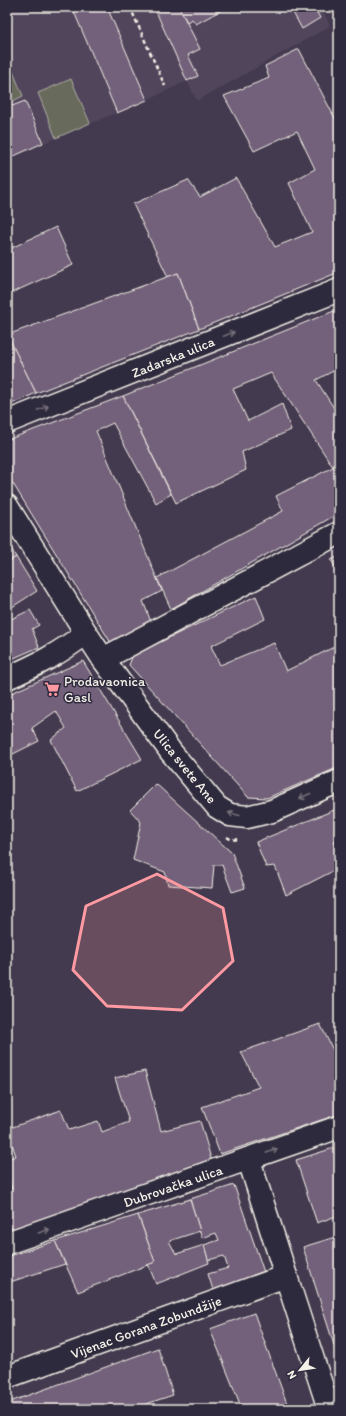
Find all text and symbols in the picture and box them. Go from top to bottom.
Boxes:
one-way arrow [223,330,235,338]
street label: Zadarska ulica [129,333,218,382]
one-way arrow [37,404,49,411]
place label: Prodavaonica Gasl [64,673,146,706]
supermarket icon: Prodavaonica Gasl [43,680,61,698]
street label: Ulica svete Ane [149,725,220,807]
one-way arrow [300,793,312,800]
one-way arrow [228,810,241,818]
one-way arrow [266,1147,278,1155]
street label: Dubrovačka ulica [121,1161,226,1211]
one-way arrow [37,1226,49,1234]
street label: Vijenac Gorana Zobundžije [68,1292,224,1363]
north arrow [280,1350,320,1390]
text: N [284,1368,299,1381]

